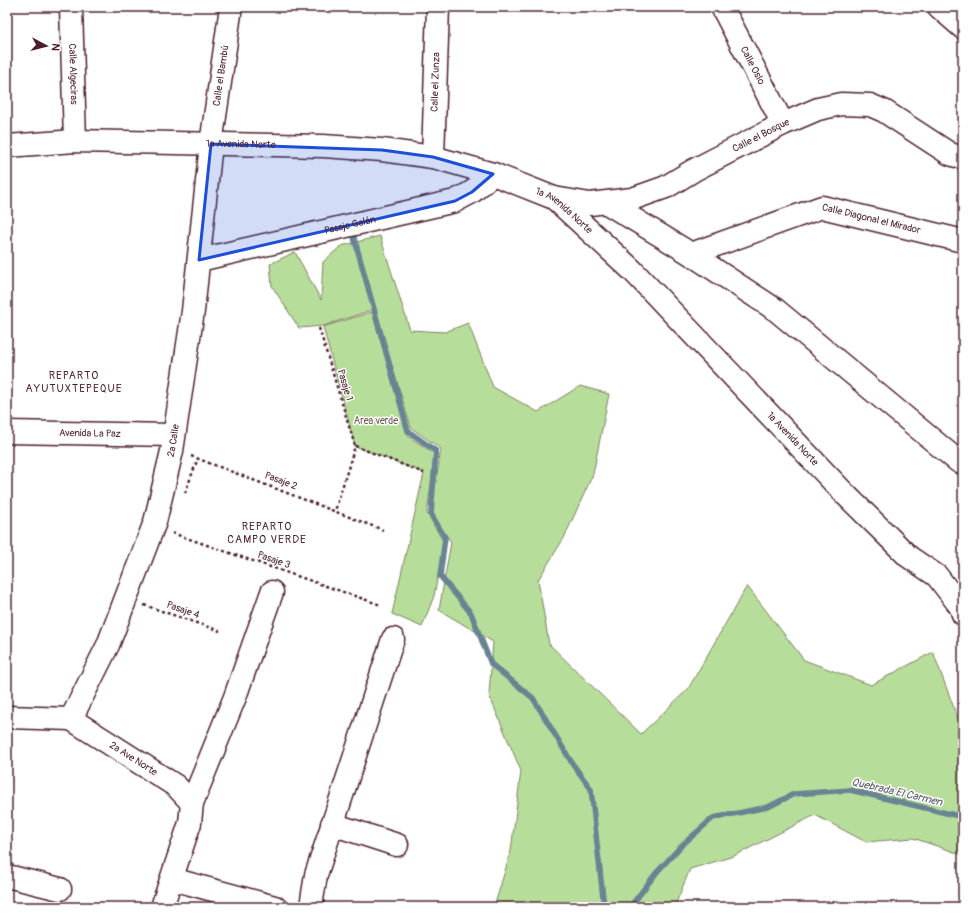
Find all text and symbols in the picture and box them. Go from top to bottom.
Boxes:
north arrow [26,26,66,66]
text: N [48,43,62,52]
street label: Calle Algeciras [66,43,80,105]
street label: Calle el Bambú [211,44,231,107]
street label: Calle Oslo [738,44,768,87]
street label: Calle el Zunza [429,52,442,112]
street label: Calle el Bosque [731,116,791,155]
street label: 1a Avenida Norte [206,138,276,151]
street label: 1a Avenida Norte [534,185,595,236]
street label: Calle Diagonal el Mirador [821,201,922,237]
street label: Pasaje Galán [323,213,377,237]
street label: Pasaje 1 [335,368,355,402]
district label: REPARTO AYUTUXTEPEQUE [26,369,122,395]
street label: 1a Avenida Norte [764,410,821,468]
park label: Area verde [354,415,398,427]
street label: 2a Calle [165,423,182,458]
street label: Avenida La Paz [59,427,121,440]
street label: Pasaje 2 [263,469,299,493]
district label: REPARTO CAMPO VERDE [227,520,307,546]
street label: Pasaje 3 [256,549,292,571]
street label: Pasaje 4 [165,599,201,621]
street label: 2a Ave Norte [107,739,160,779]
water label: Quebrada El Carmen [850,775,944,809]

